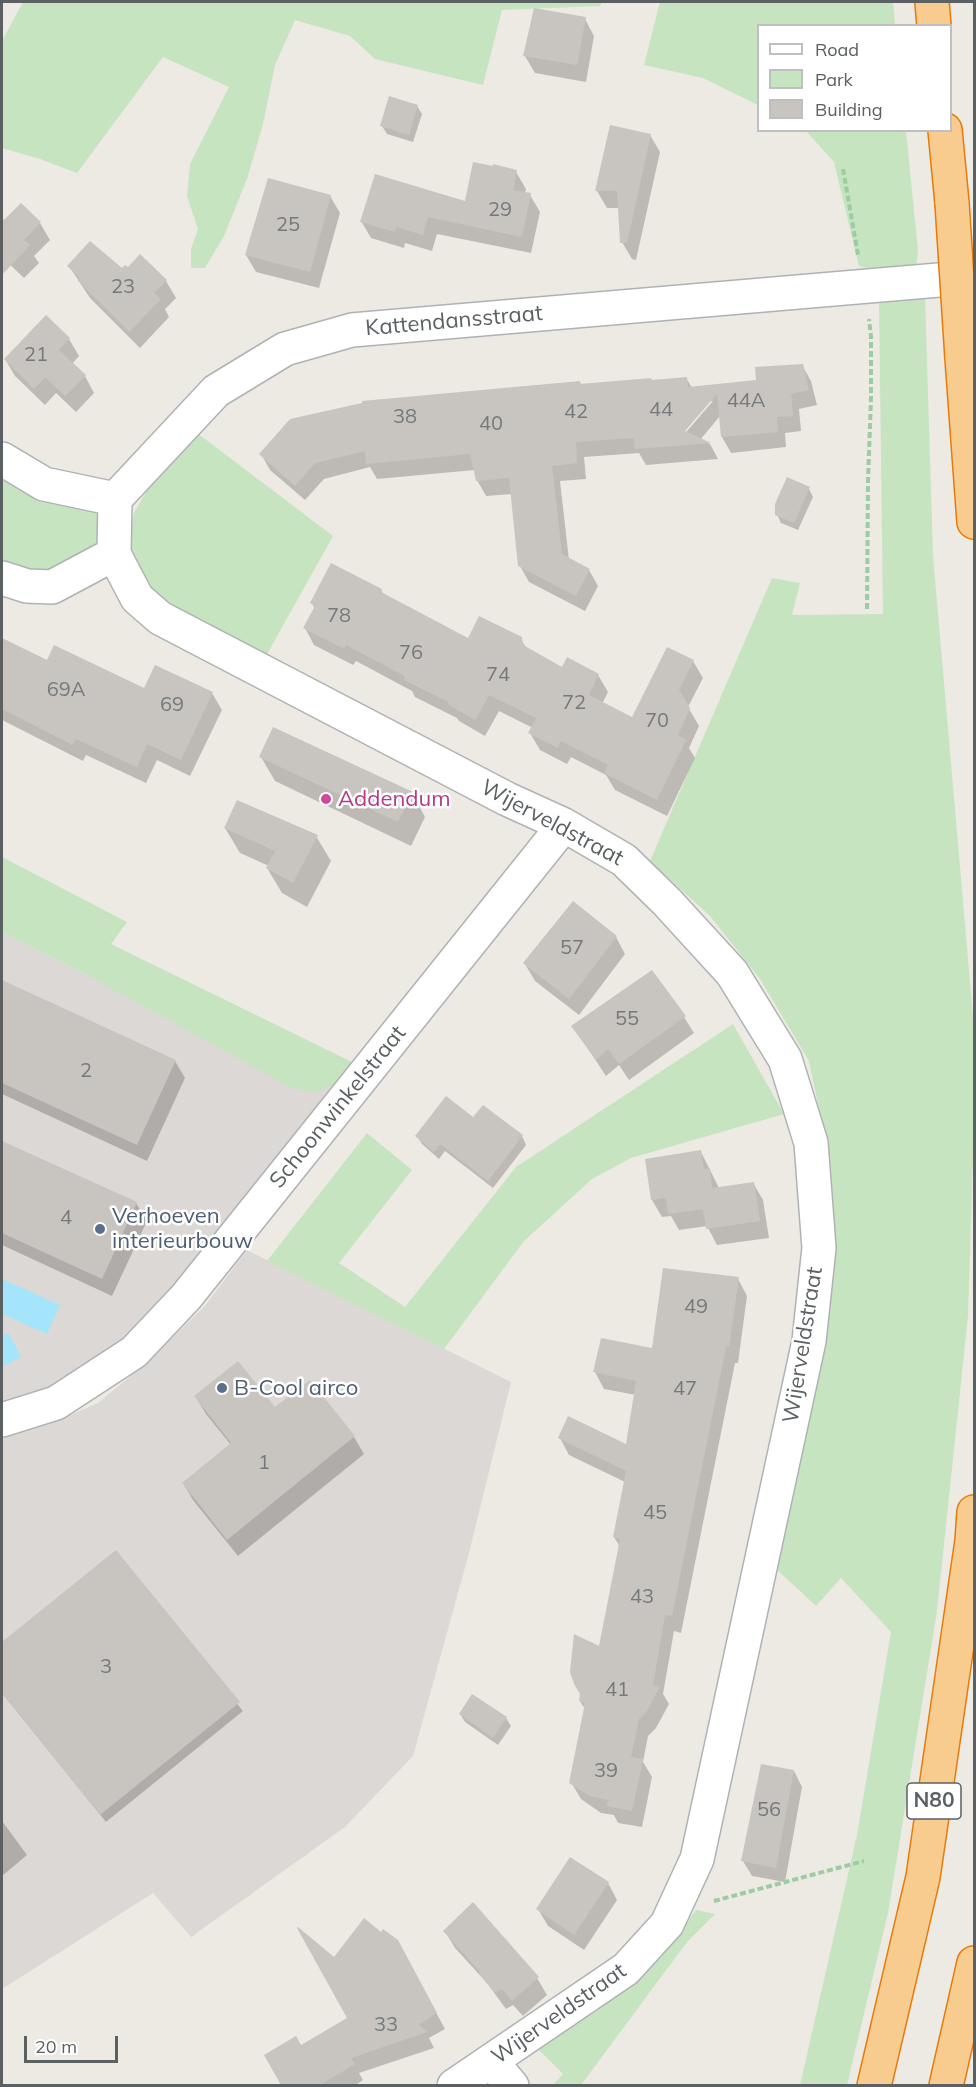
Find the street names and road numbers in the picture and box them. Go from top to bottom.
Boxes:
street label: Kattendansstraat [364,300,544,342]
street label: Wijerveldstraat [476,774,628,872]
street label: Schoonwinkelstraat [264,1020,412,1194]
street label: Wijerveldstraat [778,1265,828,1425]
road number: N80 [907,1783,961,1819]
street label: Wijerveldstraat [487,1958,631,2070]

